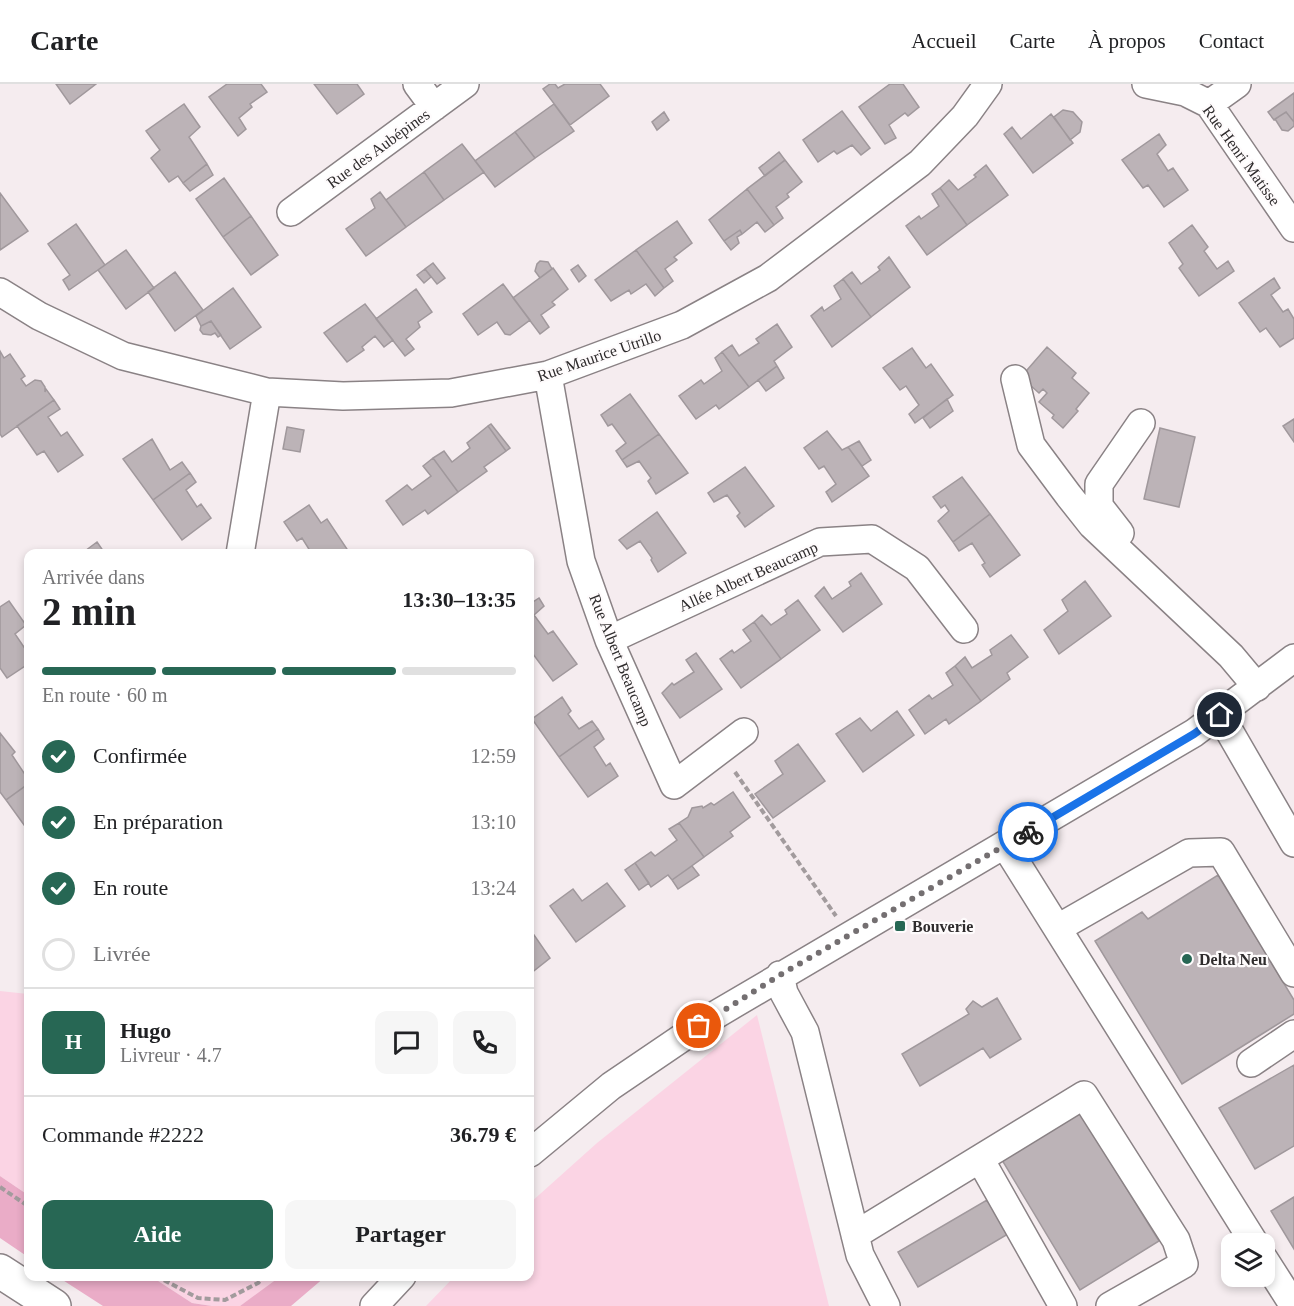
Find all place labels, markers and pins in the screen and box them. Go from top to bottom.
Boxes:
pin [1194,689,1245,740]
place label: Bouverie [912,918,973,935]
marker: Bouverie [893,919,907,933]
place label: Delta Neu [1199,951,1267,968]
marker: Delta Neu [1180,952,1194,966]
pin [673,1000,724,1051]

